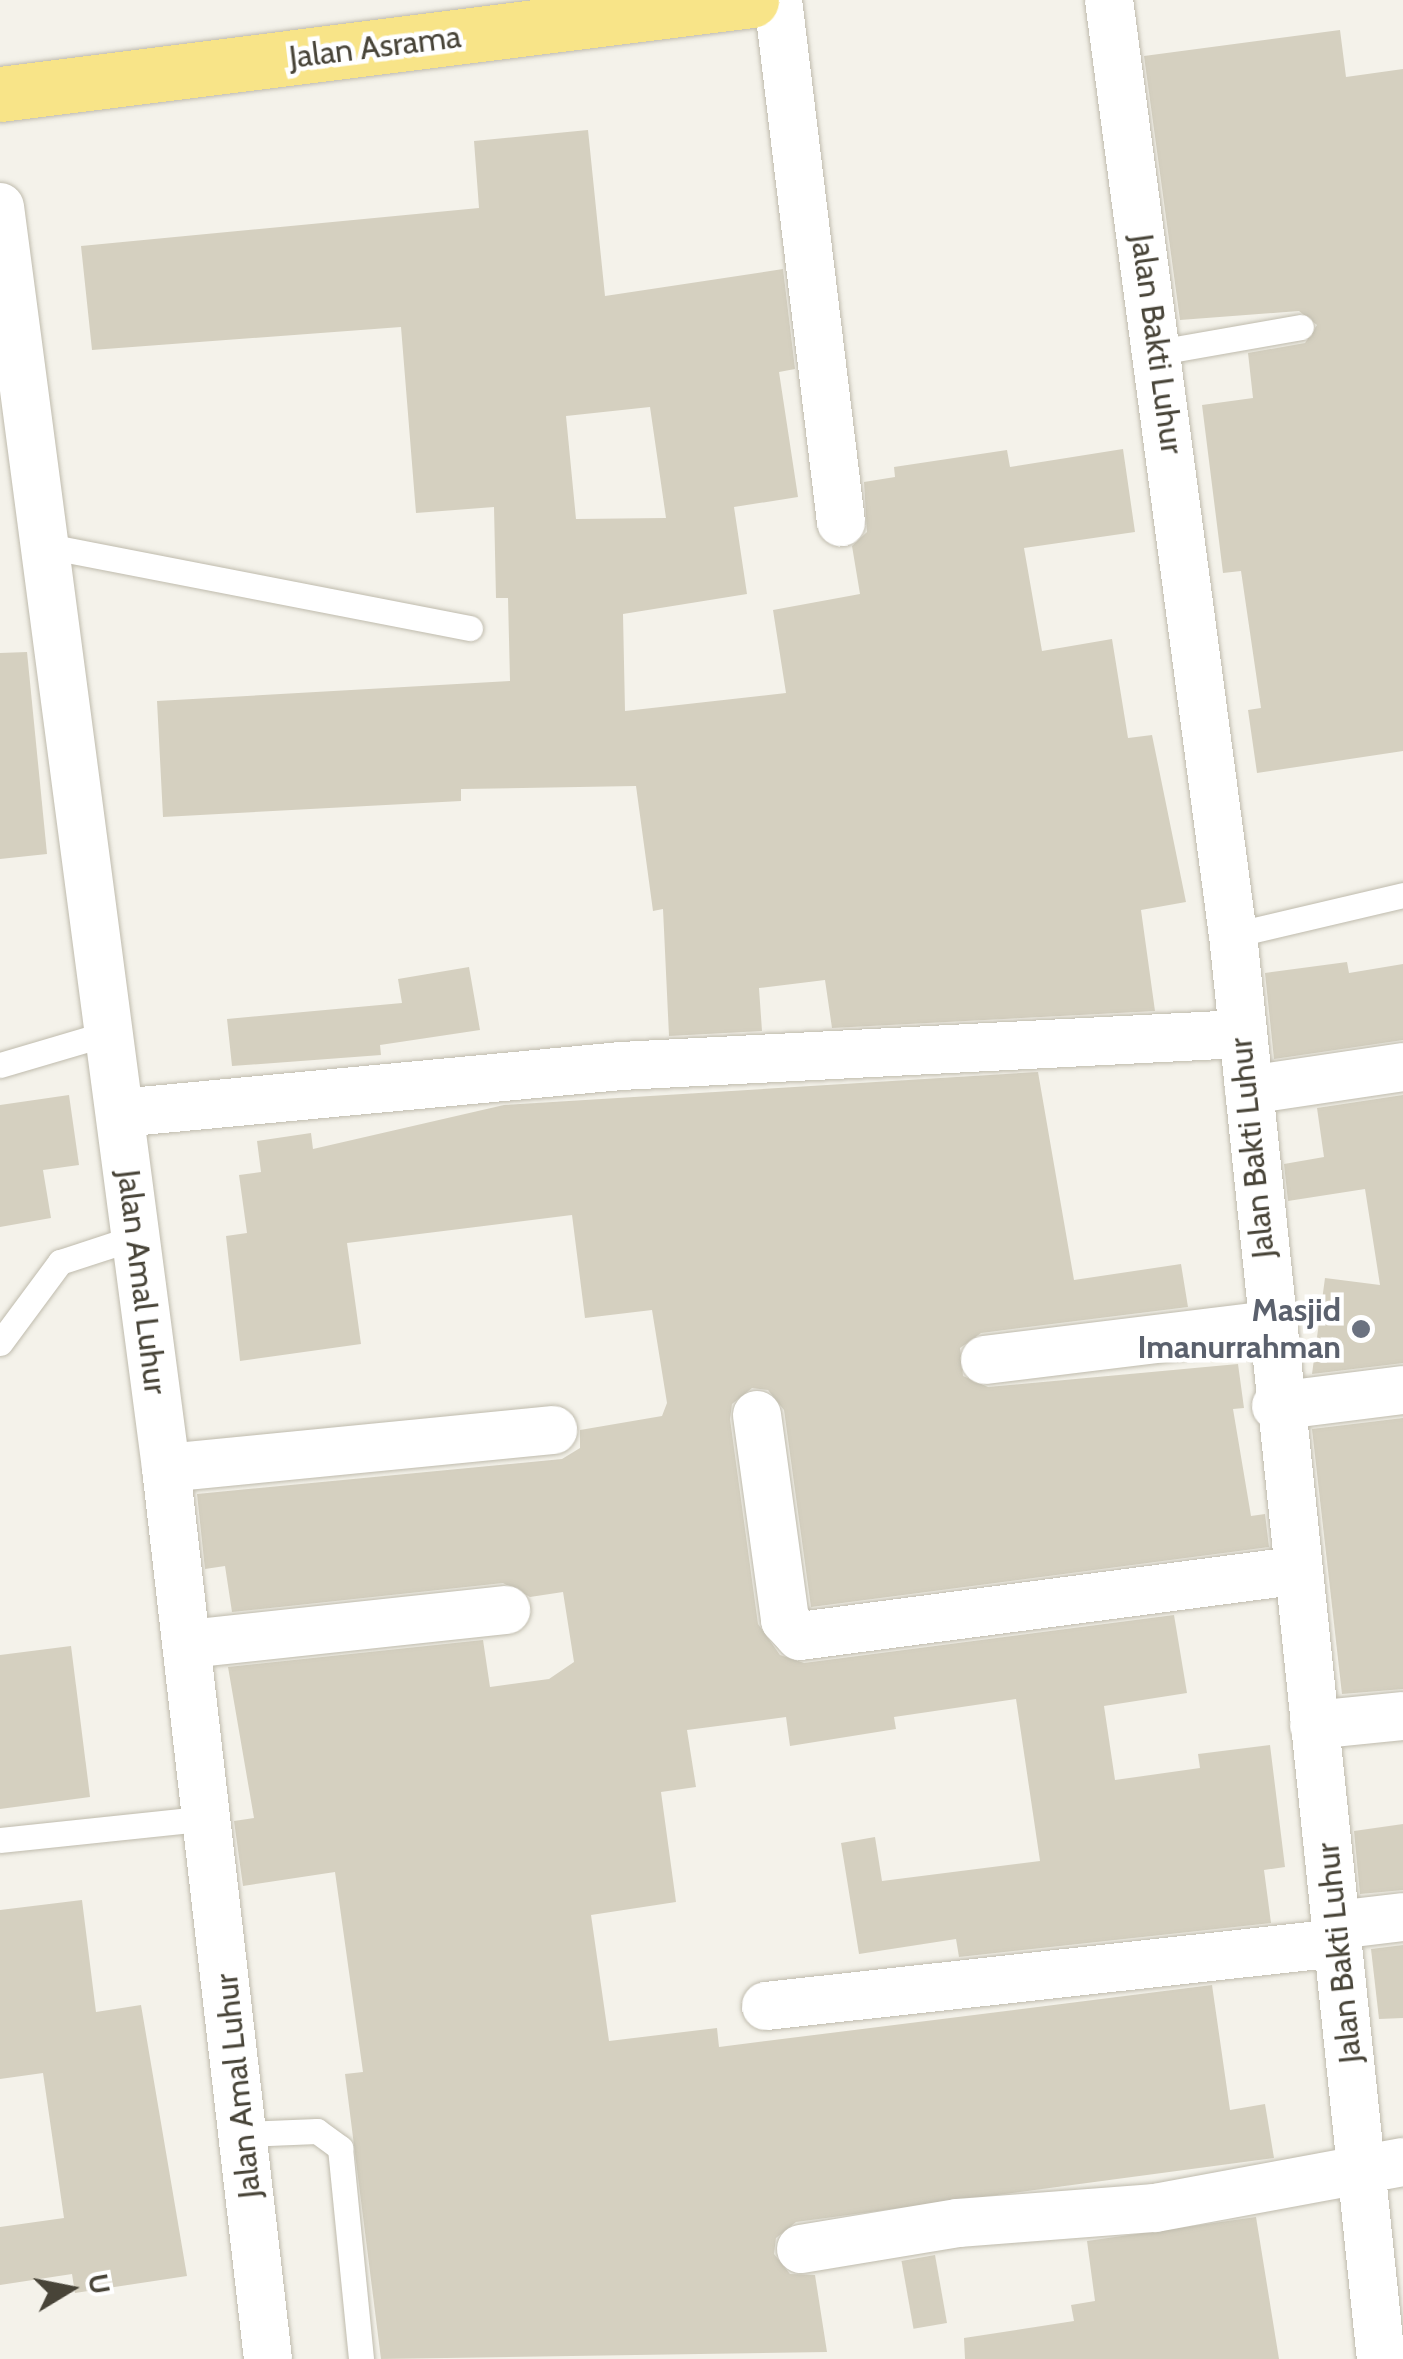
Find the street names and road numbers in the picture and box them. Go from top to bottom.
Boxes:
street label: Jalan Asrama [287,17,463,77]
street label: Jalan Bakti Luhur [1123,232,1191,456]
street label: Jalan Bakti Luhur [1221,1036,1283,1260]
street label: Jalan Amal Luhur [109,1168,175,1396]
street label: Jalan Bakti Luhur [1308,1841,1370,2065]
street label: Jalan Amal Luhur [207,1972,269,2200]

